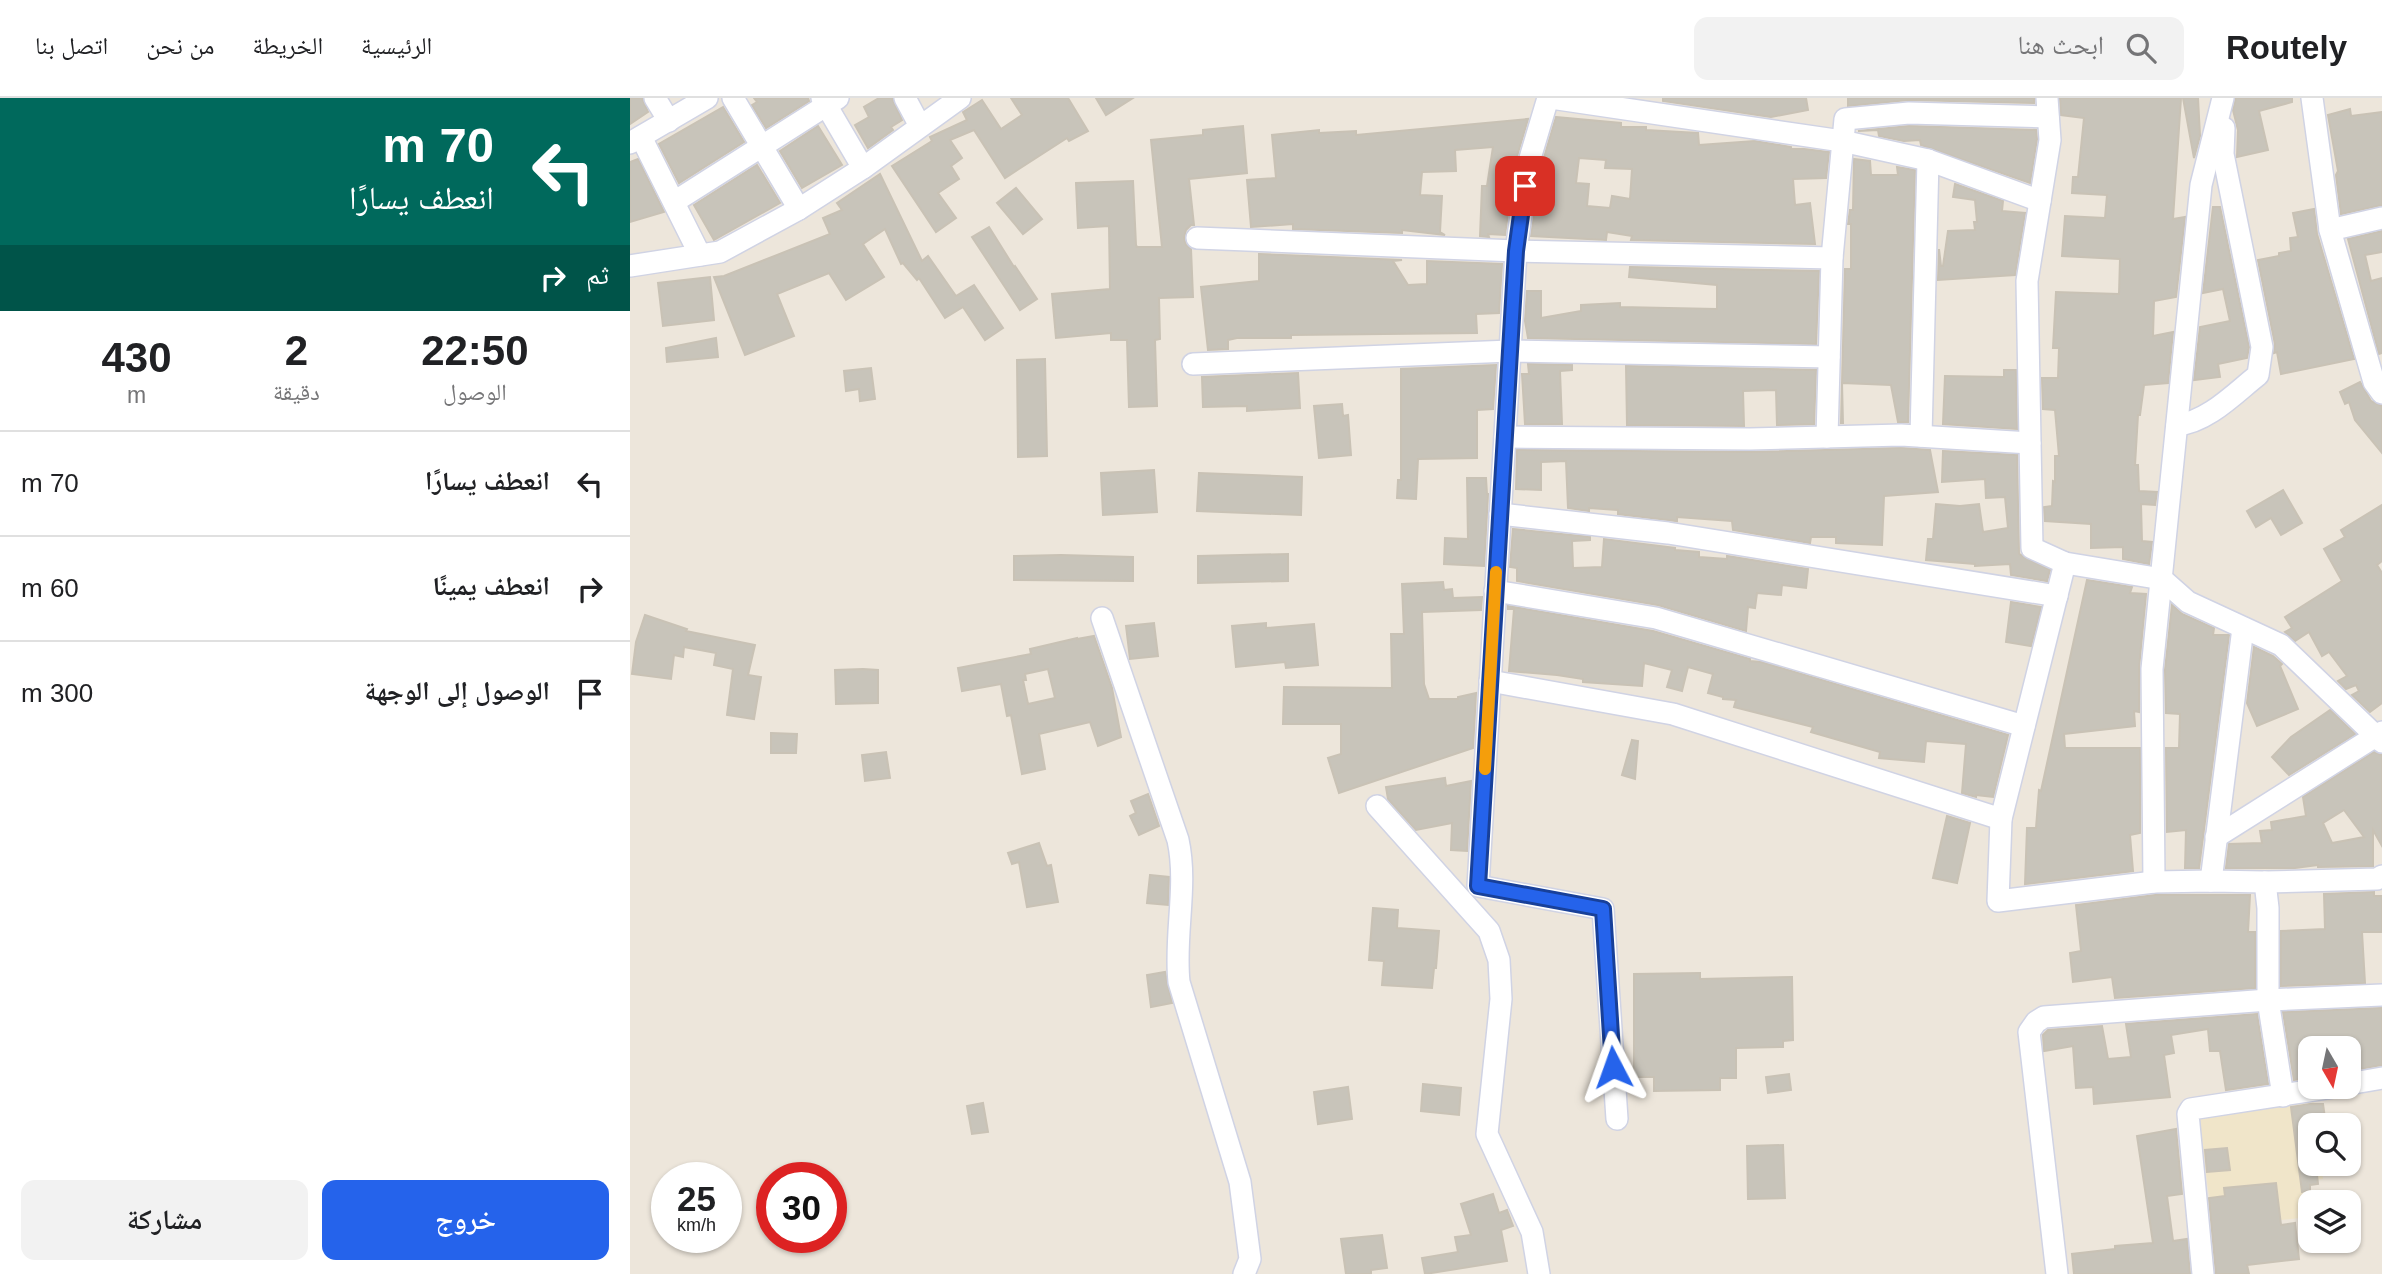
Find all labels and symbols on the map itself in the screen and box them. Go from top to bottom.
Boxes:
pin [1495,156,1555,216]
position arrow [1576,1030,1650,1104]
north arrow [2298,1036,2361,1099]
speed limit sign: 30 [756,1162,847,1253]

